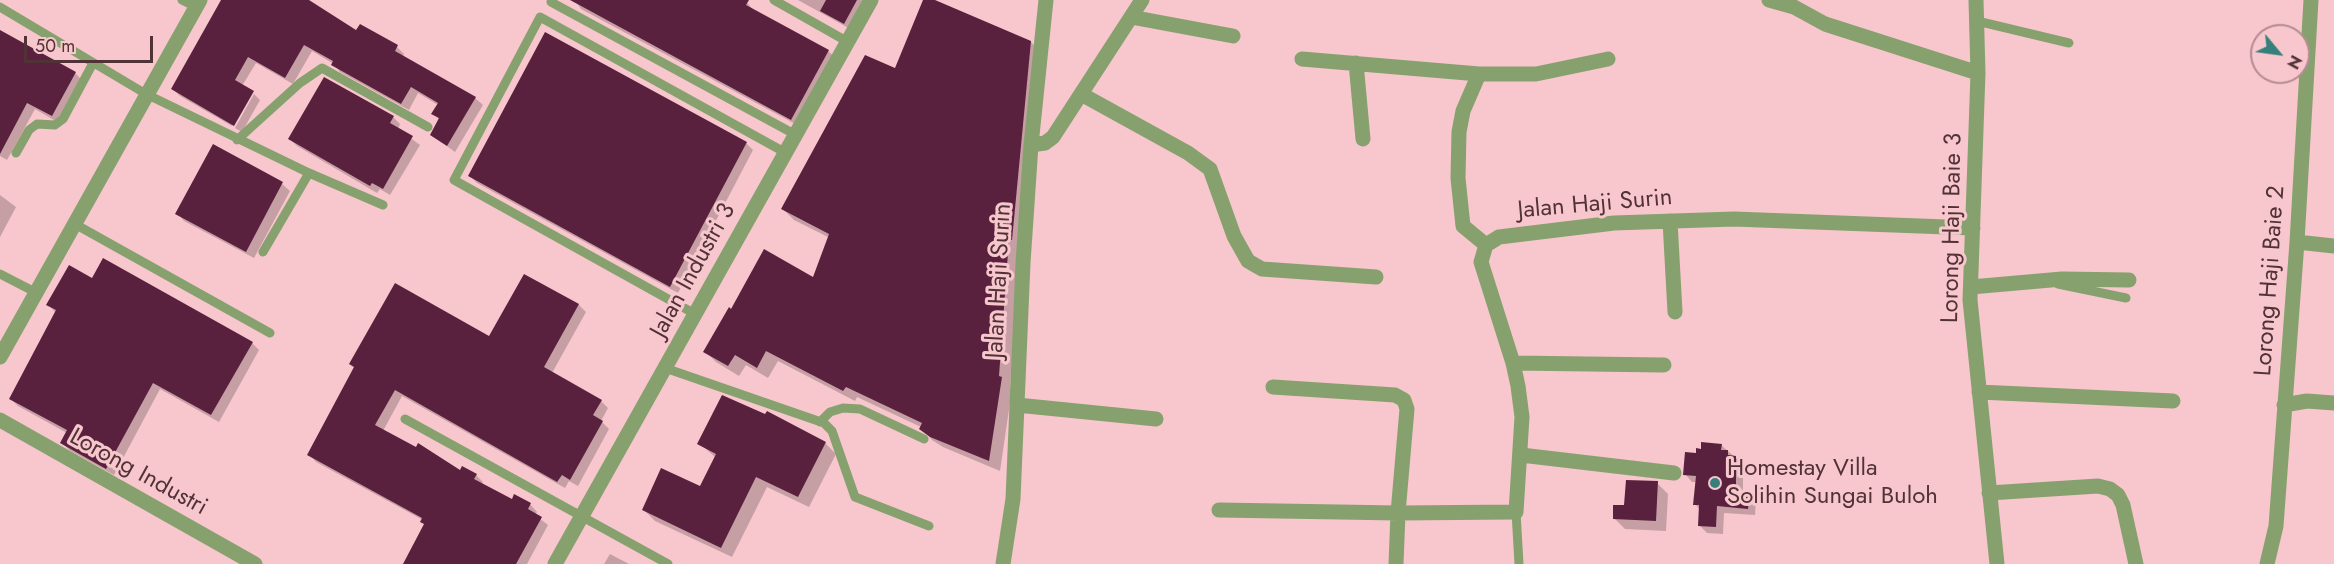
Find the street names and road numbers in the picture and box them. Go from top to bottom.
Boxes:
street label: Lorong Haji Baie 3 [1937,133,1969,323]
street label: Jalan Haji Surin [1516,184,1674,226]
street label: Lorong Haji Baie 2 [2250,185,2292,377]
street label: Jalan Industri 3 [645,199,743,343]
street label: Jalan Haji Surin [982,203,1018,359]
street label: Lorong Industri [64,423,212,523]

